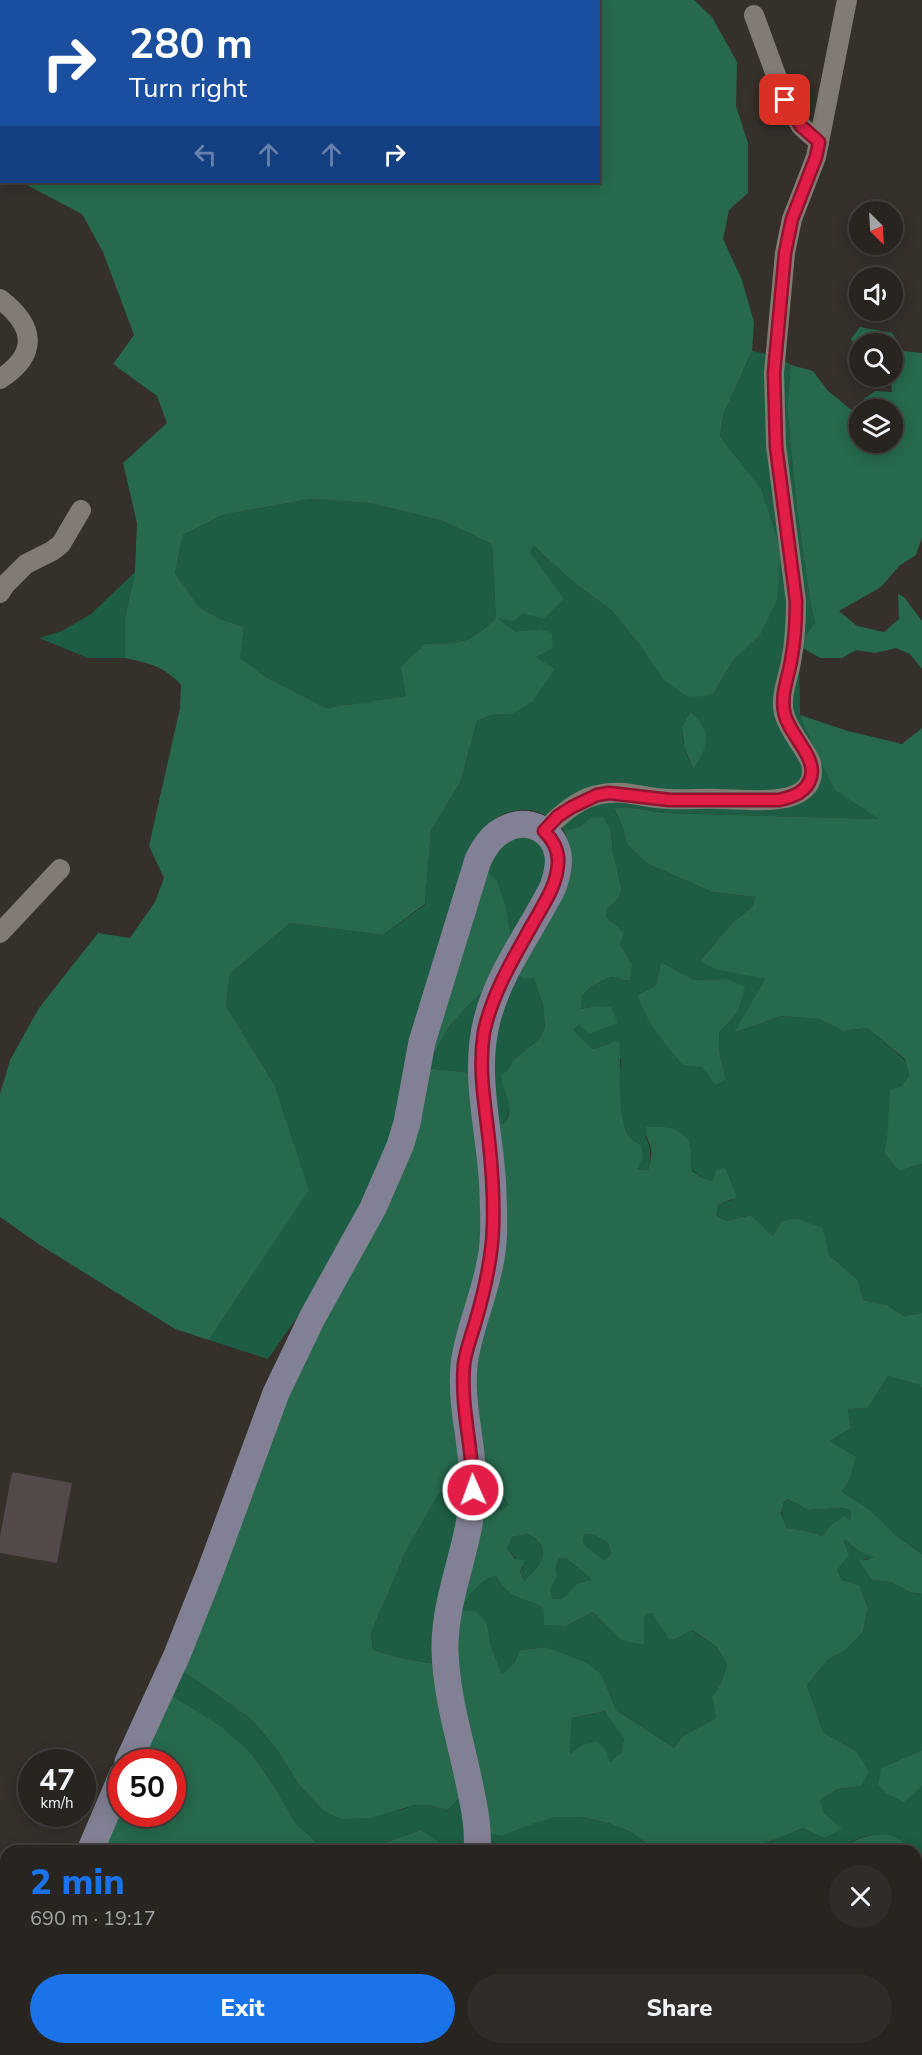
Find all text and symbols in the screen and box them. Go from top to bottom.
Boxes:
text: 280 m [129,16,253,73]
icon: right [30,24,108,102]
text: Turn right [129,70,247,107]
pin [759,74,810,125]
icon: arrive [768,83,801,116]
icon: left [189,138,222,171]
icon: ahead [252,138,285,171]
icon: ahead [315,138,348,171]
icon: right [378,138,411,171]
north arrow [849,201,903,255]
map controls [849,201,903,453]
button: sound [849,267,903,321]
button: search [849,333,903,387]
button: layers [849,399,903,453]
position arrow [441,1458,505,1522]
speed limit sign: 50 [108,1749,186,1827]
text: 47 [39,1760,75,1801]
text: km/h [40,1793,74,1813]
text: 2 min [30,1858,125,1907]
button: close [829,1865,892,1928]
text: 690 m · 19:17 [30,1905,156,1932]
button: Exit [30,1974,455,2043]
button: Share [467,1974,892,2043]

